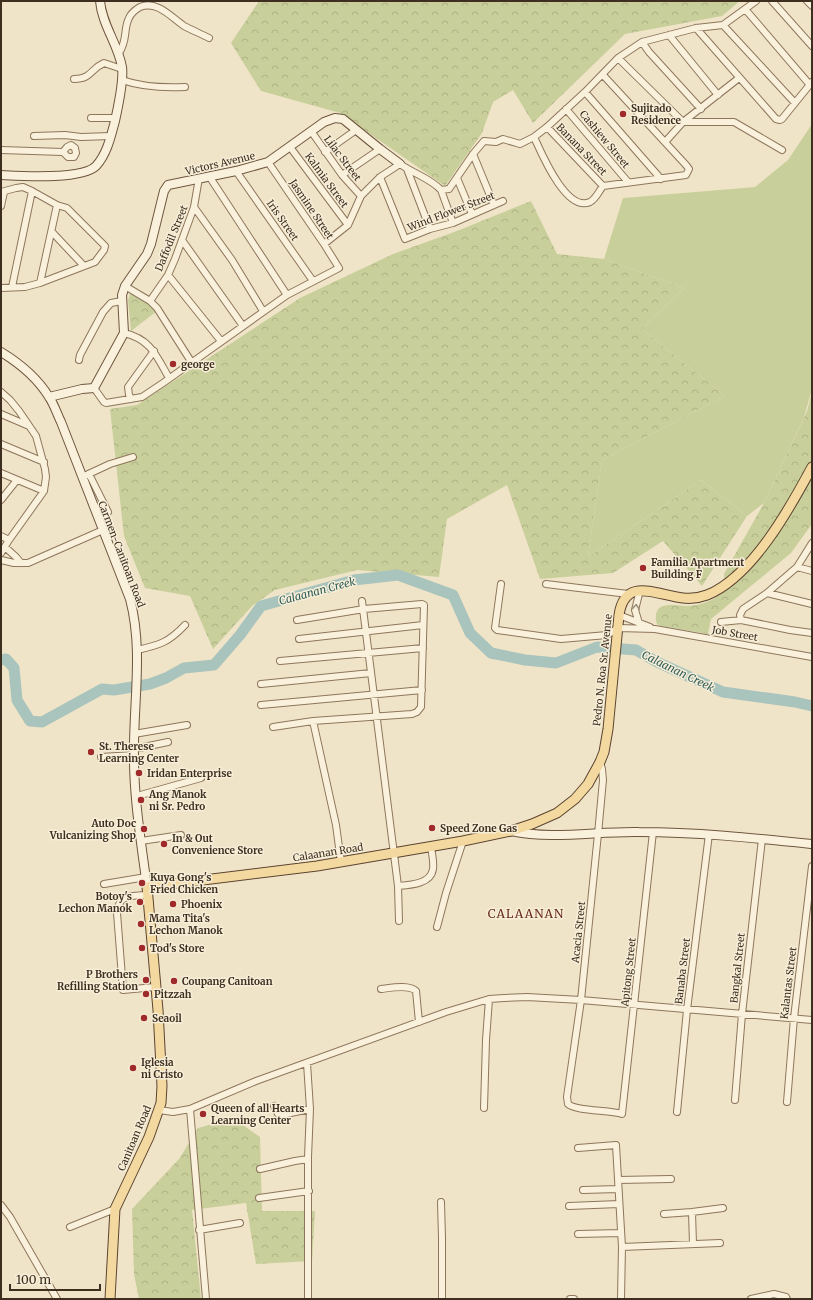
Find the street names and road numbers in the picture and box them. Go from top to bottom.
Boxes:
street label: Cashiew Street [577,108,633,171]
street label: Banana Street [554,121,610,178]
street label: Lilac Street [321,133,364,184]
street label: Victors Avenue [183,149,256,178]
street label: Kalmia Street [302,150,351,211]
street label: Jasmine Street [286,176,336,242]
street label: Wind Flower Street [405,189,497,234]
street label: Iris Street [264,197,302,243]
street label: Daffodil Street [152,203,191,273]
street label: Carmen-Canitoan Road [95,499,148,609]
street label: Pedro N. Roa Sr. Avenue [590,613,615,727]
street label: Job Street [710,623,759,644]
street label: Calaanan Road [292,841,364,864]
street label: Acacia Street [569,900,588,965]
street label: Bangkal Street [727,932,748,1004]
street label: Apitong Street [618,937,639,1008]
street label: Banaba Street [672,937,693,1005]
street label: Kalantas Street [778,946,799,1020]
street label: Canitoan Road [115,1103,154,1173]

